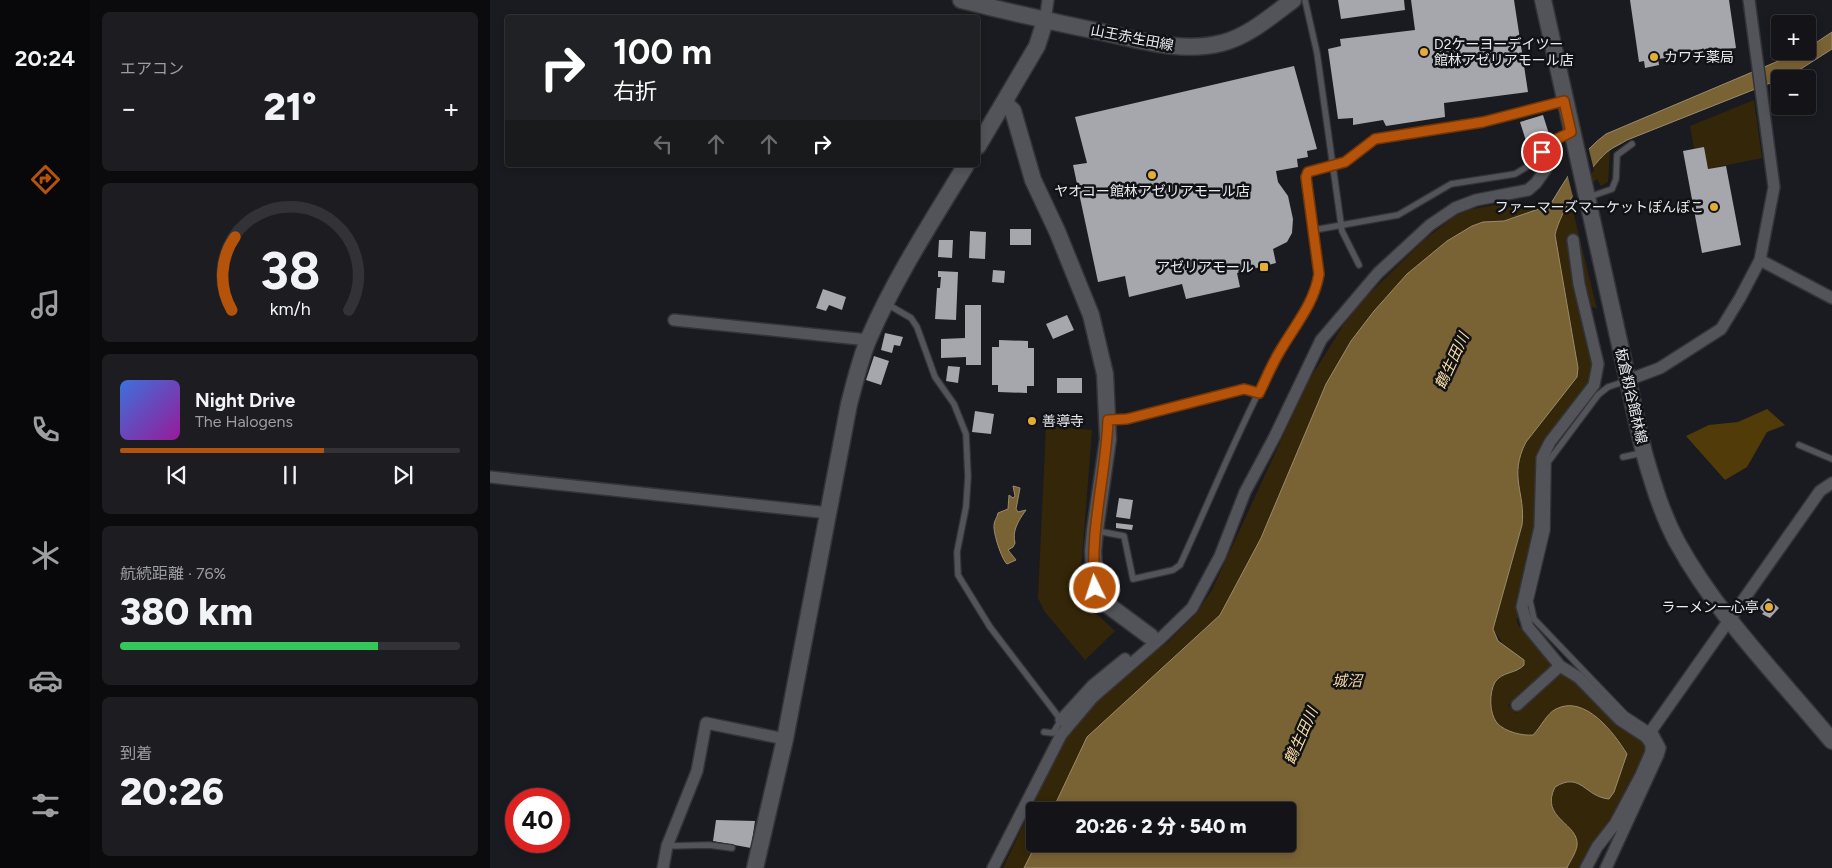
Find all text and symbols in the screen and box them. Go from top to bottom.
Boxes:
map controls [1771,15,1816,115]
button: + [1771,15,1816,60]
street label: 山王赤生田線 [1089,22,1175,54]
text: 100 m [613,31,712,73]
icon: right [530,35,595,100]
place label: D2ケーヨーデイツー 館林アゼリアモール店 [1434,36,1574,69]
text: 20:24 [15,45,75,72]
marker: D2ケーヨーデイツー 館林アゼリアモール店 [1418,46,1430,58]
place label: カワチ薬局 [1664,49,1734,66]
marker: カワチ薬局 [1648,51,1660,63]
text: エアコン [120,59,184,78]
button: − [1771,70,1816,115]
text: 右折 [613,78,657,105]
text: 21° [263,84,317,130]
text: − [120,91,137,125]
text: + [443,91,460,125]
icon: left [649,130,677,158]
icon: ahead [702,130,730,158]
icon: ahead [755,130,783,158]
icon: right [808,130,836,158]
pin [1521,131,1563,173]
icon: arrive [1528,138,1556,166]
icon: directions [28,162,63,197]
marker: ヤオコー館林アゼリアモール店 [1146,169,1158,181]
place label: ヤオコー館林アゼリアモール店 [1054,183,1250,200]
place label: ファーマーズマーケットぽんぽこ [1495,199,1704,216]
marker: ファーマーズマーケットぽんぽこ [1708,201,1720,213]
text: 38 [260,240,320,302]
place label: アゼリアモール [1156,259,1254,276]
marker: アゼリアモール [1258,261,1270,273]
icon: music [28,287,63,322]
text: km/h [270,298,310,319]
water label: 鶴生田川 [1431,328,1474,392]
street label: 板倉籾谷館林線 [1612,346,1650,446]
text: Night Drive [195,389,295,412]
icon: phone [28,412,63,447]
text: The Halogens [195,412,293,431]
place label: 善導寺 [1042,413,1084,430]
marker: 善導寺 [1026,415,1038,427]
icon: previous [163,461,191,489]
icon: pause [276,461,304,489]
icon: next [389,461,417,489]
icon: climate [28,538,63,573]
position arrow [1068,561,1120,613]
text: 航続距離 · 76% [120,564,226,583]
text: 380 km [120,589,253,635]
place label: ラーメン一心亭 [1662,599,1759,616]
marker: ラーメン一心亭 [1763,601,1775,613]
icon: car [28,663,63,698]
water label: 城沼 [1332,672,1364,690]
water label: 鶴生田川 [1281,703,1322,767]
text: 到着 [120,744,152,763]
text: 20:26 [120,769,224,815]
icon: filters [28,788,63,823]
speed limit sign: 40 [505,788,570,853]
text: 20:26 · 2 分 · 540 m [1075,815,1247,838]

